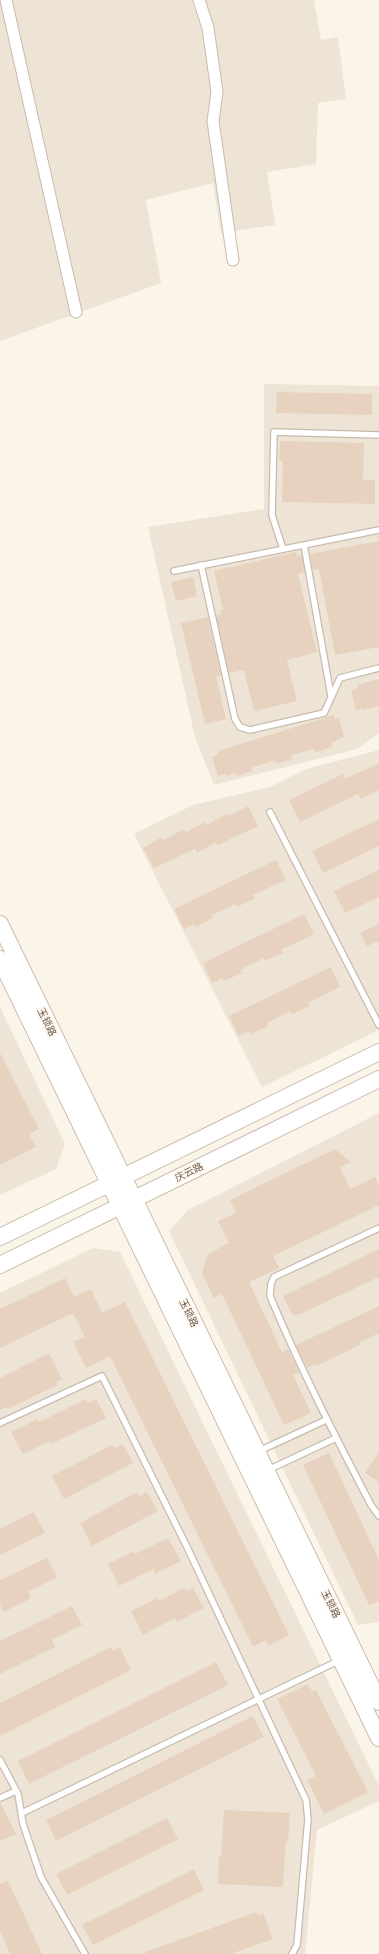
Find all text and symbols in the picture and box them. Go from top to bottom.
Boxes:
street label: 玉锁路 [35,1006,59,1038]
street label: 庆云路 [173,1160,205,1184]
street label: 玉锁路 [177,1297,201,1329]
street label: 玉锁路 [319,1588,343,1620]

